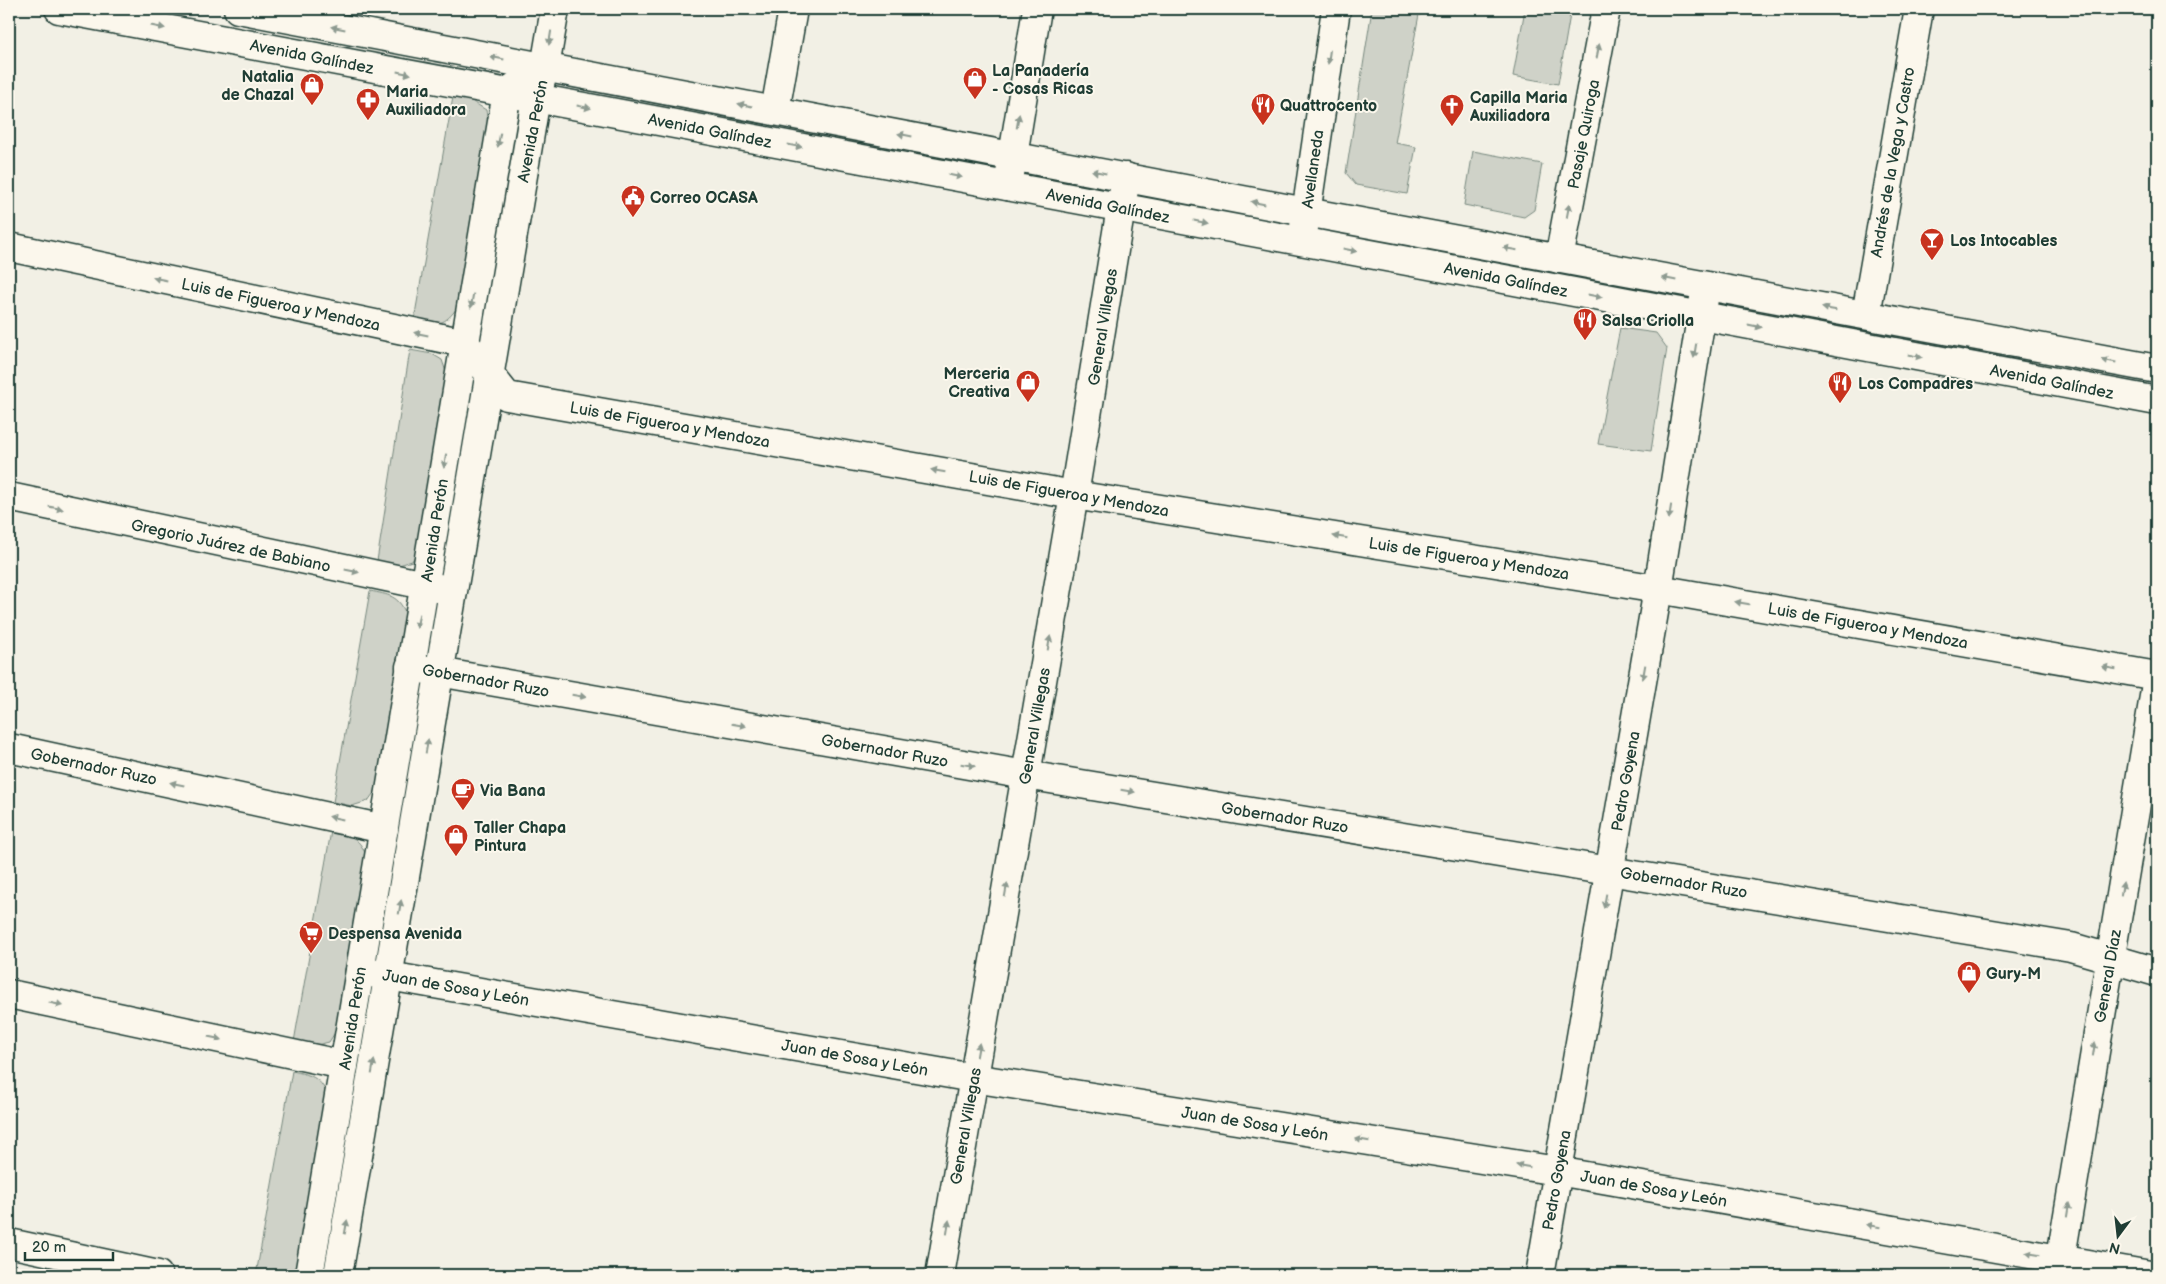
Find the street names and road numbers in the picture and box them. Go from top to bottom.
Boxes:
street label: Avenida Galíndez [248,36,375,79]
street label: Andrés de la Vega y Castro [1867,65,1920,259]
street label: Avenida Perón [514,78,553,184]
street label: Pasaje Quiroga [1565,78,1604,191]
street label: Avenida Galíndez [646,110,773,153]
street label: Avellaneda [1299,129,1328,210]
street label: Avenida Galíndez [1044,185,1171,228]
street label: Avenida Galíndez [1442,259,1569,302]
street label: General Villegas [1085,267,1122,387]
street label: Luis de Figueroa y Mendoza [180,275,382,336]
street label: Avenida Galíndez [1988,361,2115,404]
street label: Luis de Figueroa y Mendoza [568,399,771,452]
street label: Luis de Figueroa y Mendoza [967,468,1170,521]
street label: Avenida Perón [418,477,453,583]
street label: Gregorio Juárez de Babiano [129,516,332,577]
street label: Luis de Figueroa y Mendoza [1367,534,1570,585]
street label: Luis de Figueroa y Mendoza [1766,600,1969,653]
street label: Gobernador Ruzo [421,661,551,702]
street label: General Villegas [1016,666,1055,786]
street label: Pedro Goyena [1608,730,1645,833]
street label: Gobernador Ruzo [820,731,950,772]
street label: Gobernador Ruzo [29,745,159,790]
street label: Gobernador Ruzo [1220,799,1350,838]
street label: Gobernador Ruzo [1619,864,1749,903]
street label: General Díaz [2091,928,2126,1024]
street label: Avenida Perón [336,965,371,1071]
street label: Juan de Sosa y León [381,966,531,1011]
street label: Juan de Sosa y León [780,1036,930,1081]
street label: General Villegas [947,1066,986,1186]
street label: Juan de Sosa y León [1180,1103,1330,1145]
street label: Pedro Goyena [1539,1129,1576,1232]
street label: Juan de Sosa y León [1579,1167,1729,1212]

